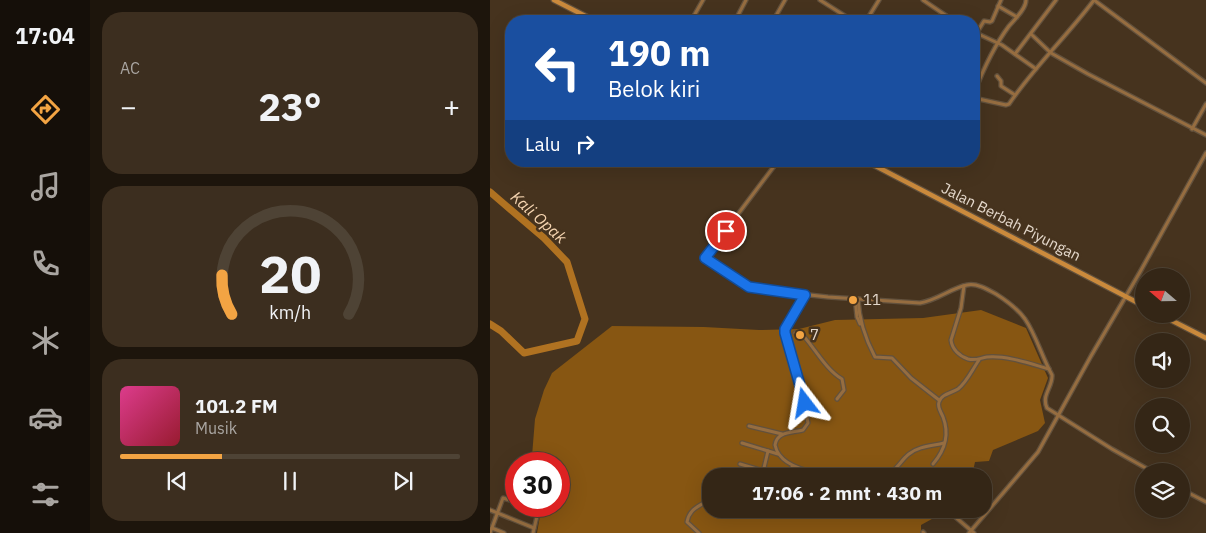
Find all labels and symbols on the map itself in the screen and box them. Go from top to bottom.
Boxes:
street label: Jalan Berbah Piyungan [938,178,1084,265]
water label: Kali Opak [507,187,572,248]
pin [705,210,747,252]
north arrow [1135,268,1190,322]
place label: 11 [863,290,881,309]
marker: 11 [847,294,859,306]
place label: 7 [810,325,819,344]
marker: 7 [794,329,806,341]
position arrow [778,376,830,428]
speed limit sign: 30 [505,452,570,517]

